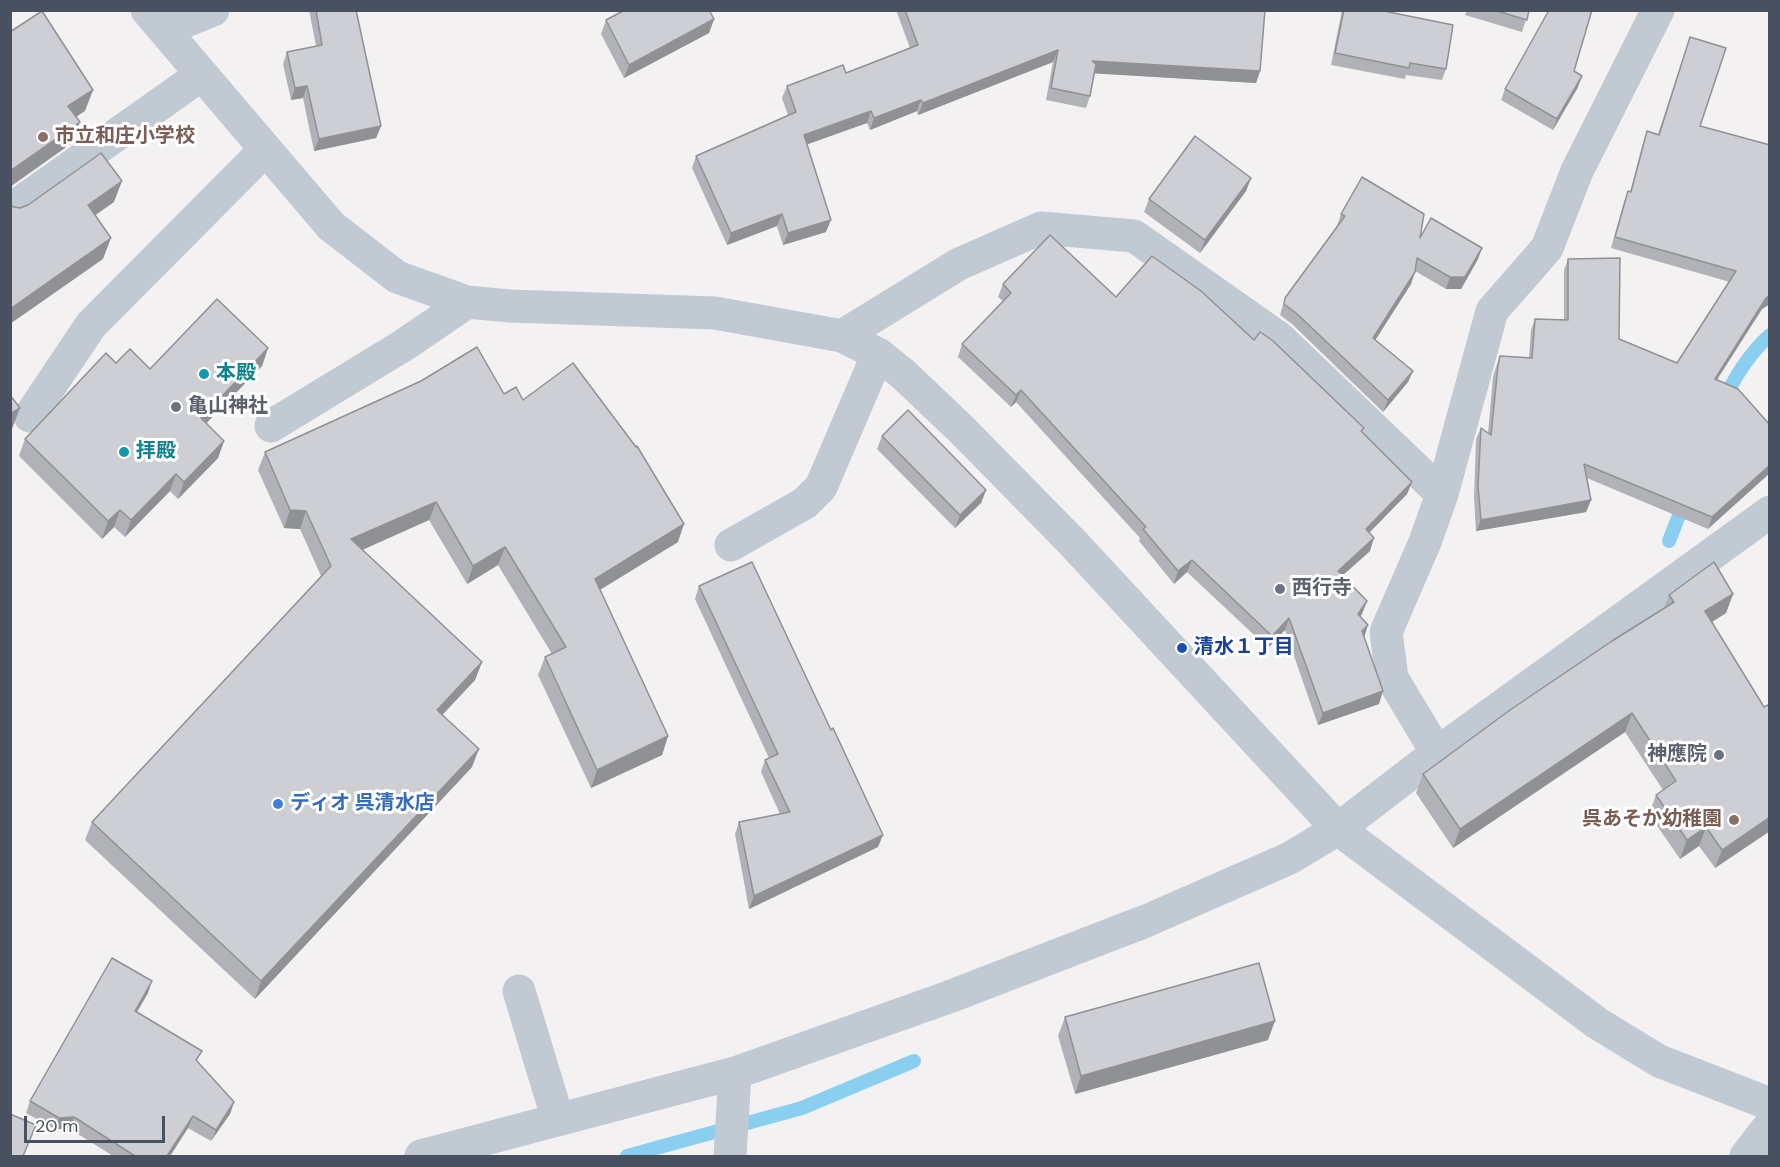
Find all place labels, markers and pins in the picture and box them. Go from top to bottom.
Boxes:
place label: 市立和庄小学校 [55,125,195,149]
marker: 市立和庄小学校 [36,130,50,144]
place label: 本殿 [216,362,256,386]
marker: 本殿 [197,367,211,381]
place label: 亀山神社 [188,395,268,419]
marker: 亀山神社 [169,400,183,414]
place label: 拝殿 [136,440,176,464]
marker: 拝殿 [117,445,131,459]
place label: 西行寺 [1292,577,1352,601]
marker: 西行寺 [1273,582,1287,596]
place label: 清水１丁目 [1194,636,1294,660]
marker: 清水１丁目 [1175,641,1189,655]
place label: 神應院 [1647,743,1707,767]
marker: 神應院 [1712,748,1726,762]
place label: ディオ 呉清水店 [290,792,435,816]
marker: ディオ 呉清水店 [271,797,285,811]
place label: 呉あそか幼稚園 [1582,808,1722,832]
marker: 呉あそか幼稚園 [1727,813,1741,827]

